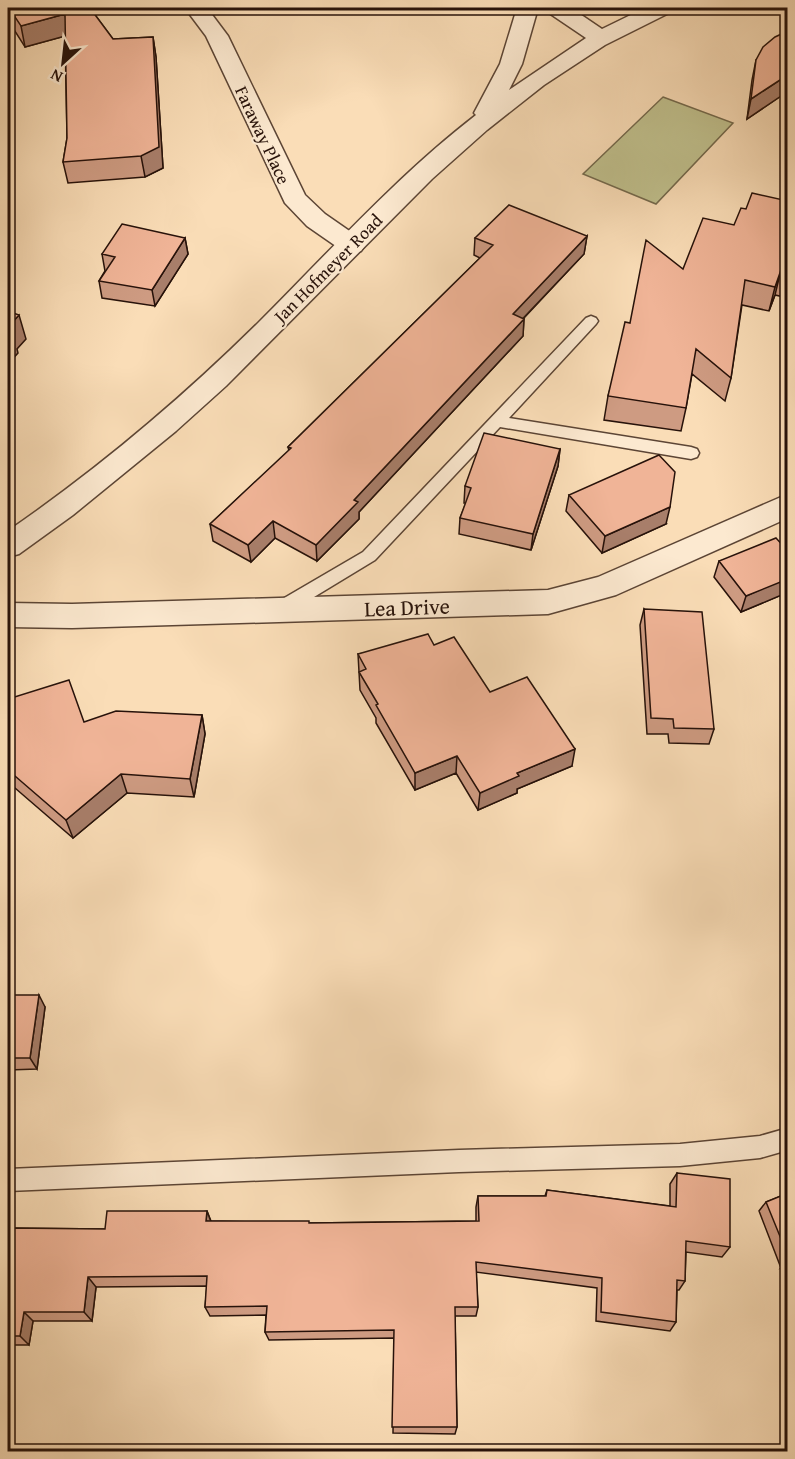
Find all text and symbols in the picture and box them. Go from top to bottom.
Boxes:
north arrow [33,33,93,93]
text: N [46,63,66,89]
street label: Faraway Place [228,81,298,189]
street label: Jan Hofmeyer Road [266,207,389,330]
street label: Lea Drive [364,590,450,624]

